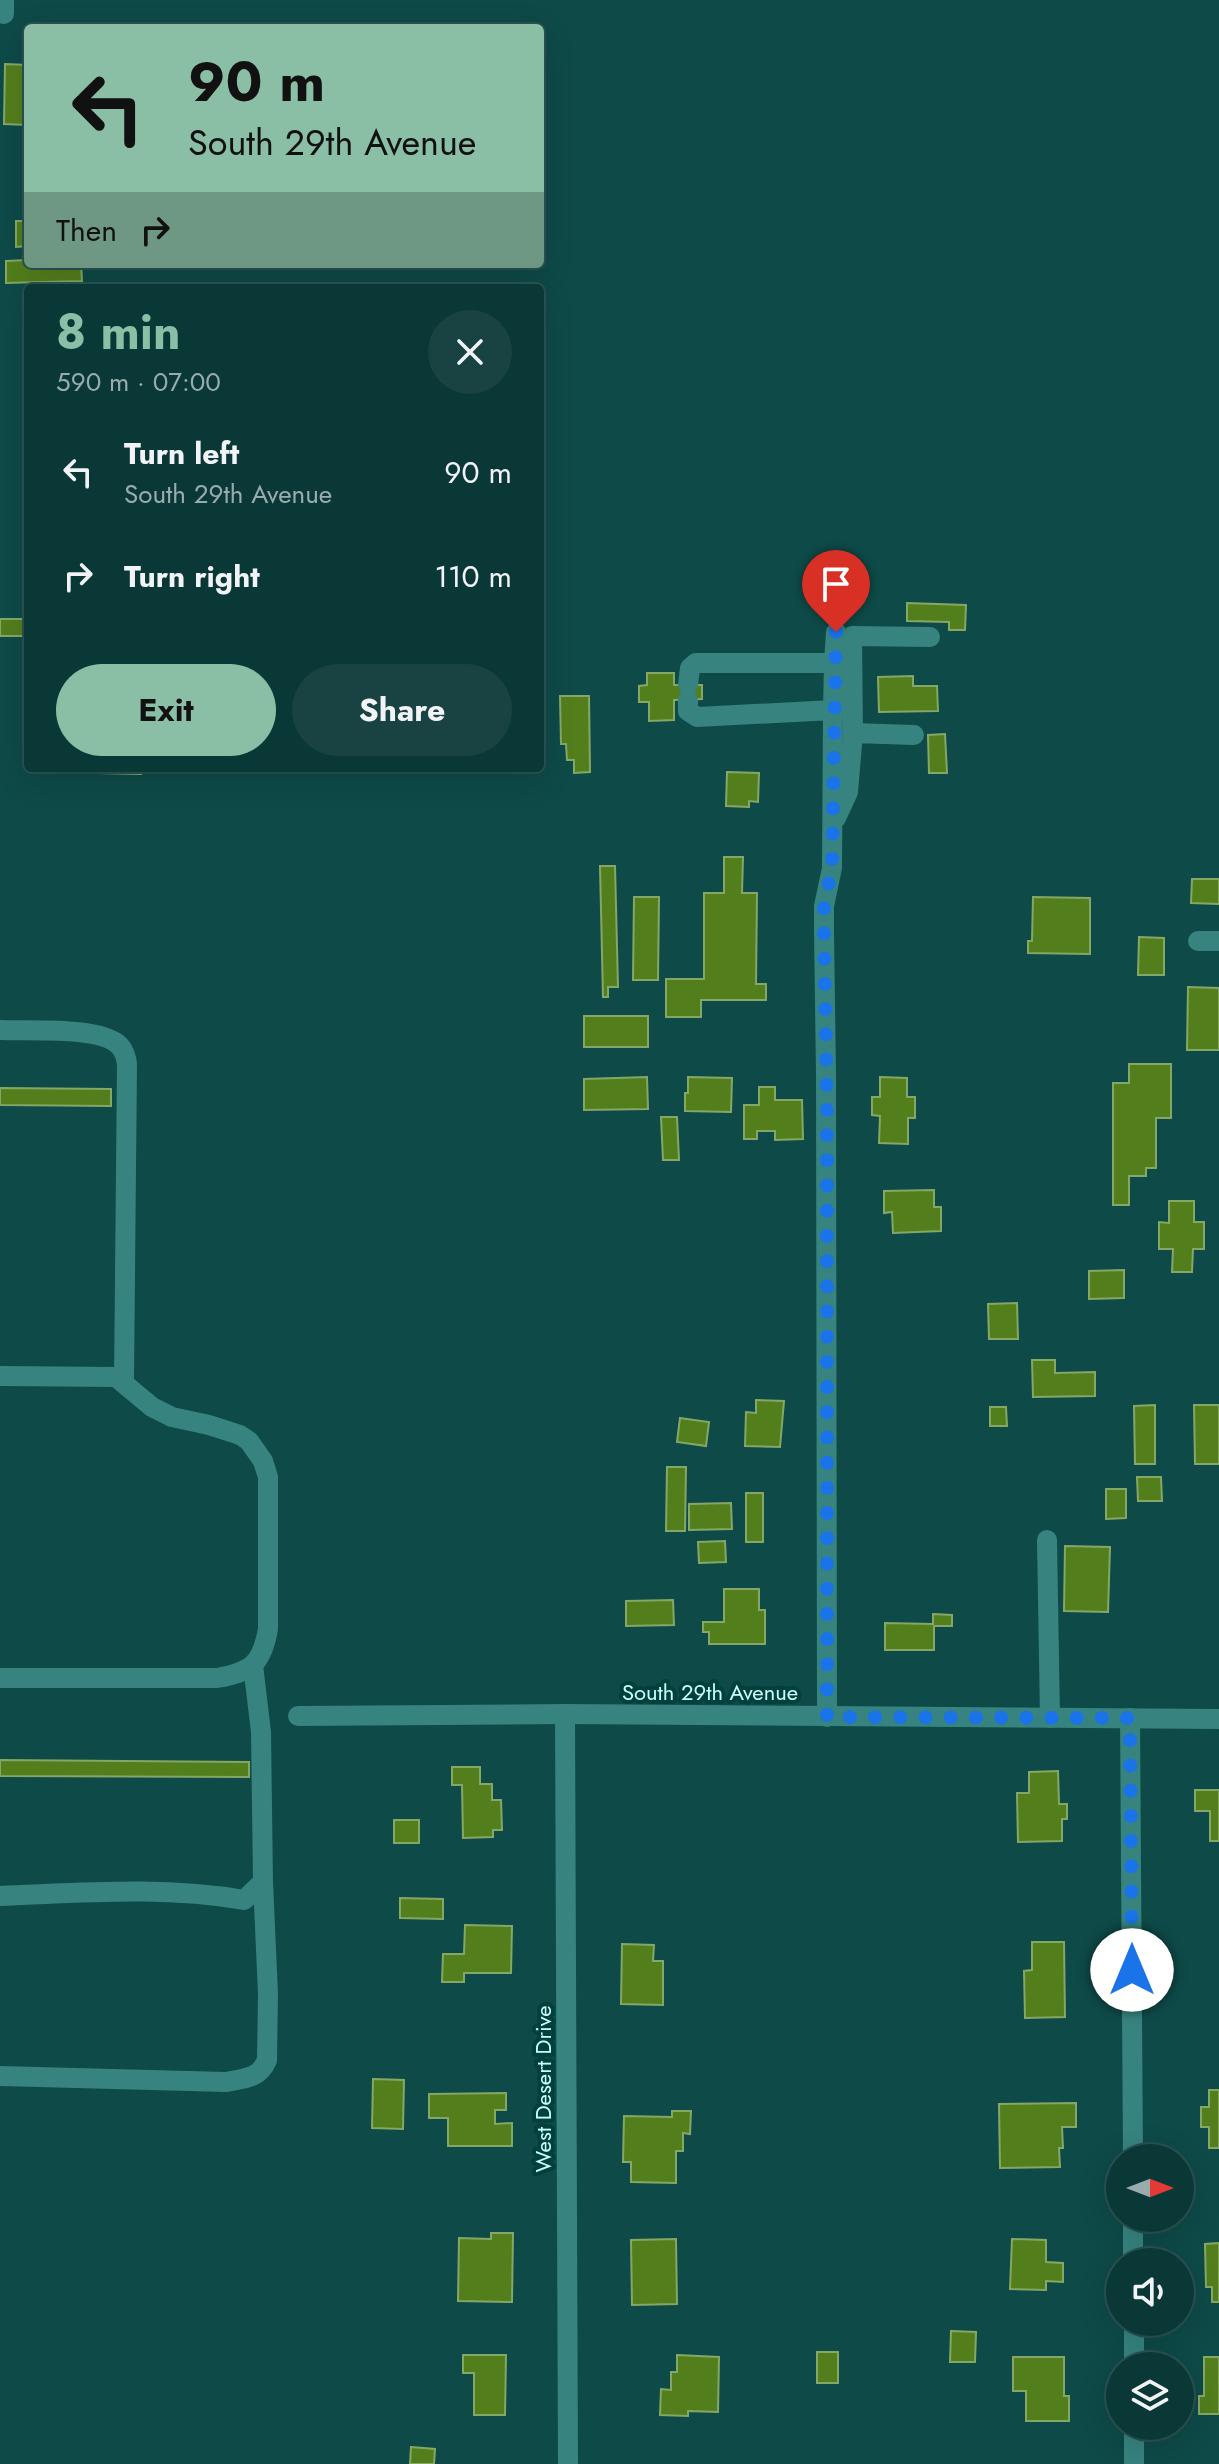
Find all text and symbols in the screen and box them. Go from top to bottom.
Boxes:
text: 90 m [188,41,325,122]
icon: left [56,56,160,160]
text: South 29th Avenue [188,116,476,168]
icon: right [133,208,177,252]
text: Then [56,209,117,252]
text: 8 min [56,298,181,367]
button: close [428,310,512,394]
text: 590 m · 07:00 [56,363,221,401]
text: Turn left [124,432,239,475]
icon: left [56,450,100,494]
text: 90 m [444,451,512,494]
text: South 29th Avenue [124,475,332,513]
pin [802,550,870,632]
icon: right [56,554,100,598]
text: Turn right [124,555,260,598]
text: 110 m [435,555,512,598]
icon: arrive [814,562,858,606]
button: Exit [56,664,276,756]
button: Share [292,664,512,756]
street label: South 29th Avenue [622,1676,798,1708]
position arrow [1090,1928,1174,2012]
street label: West Desert Drive [527,2006,559,2172]
north arrow [1106,2144,1194,2232]
map controls [1106,2144,1194,2440]
button: sound [1106,2248,1194,2336]
button: layers [1106,2352,1194,2440]

